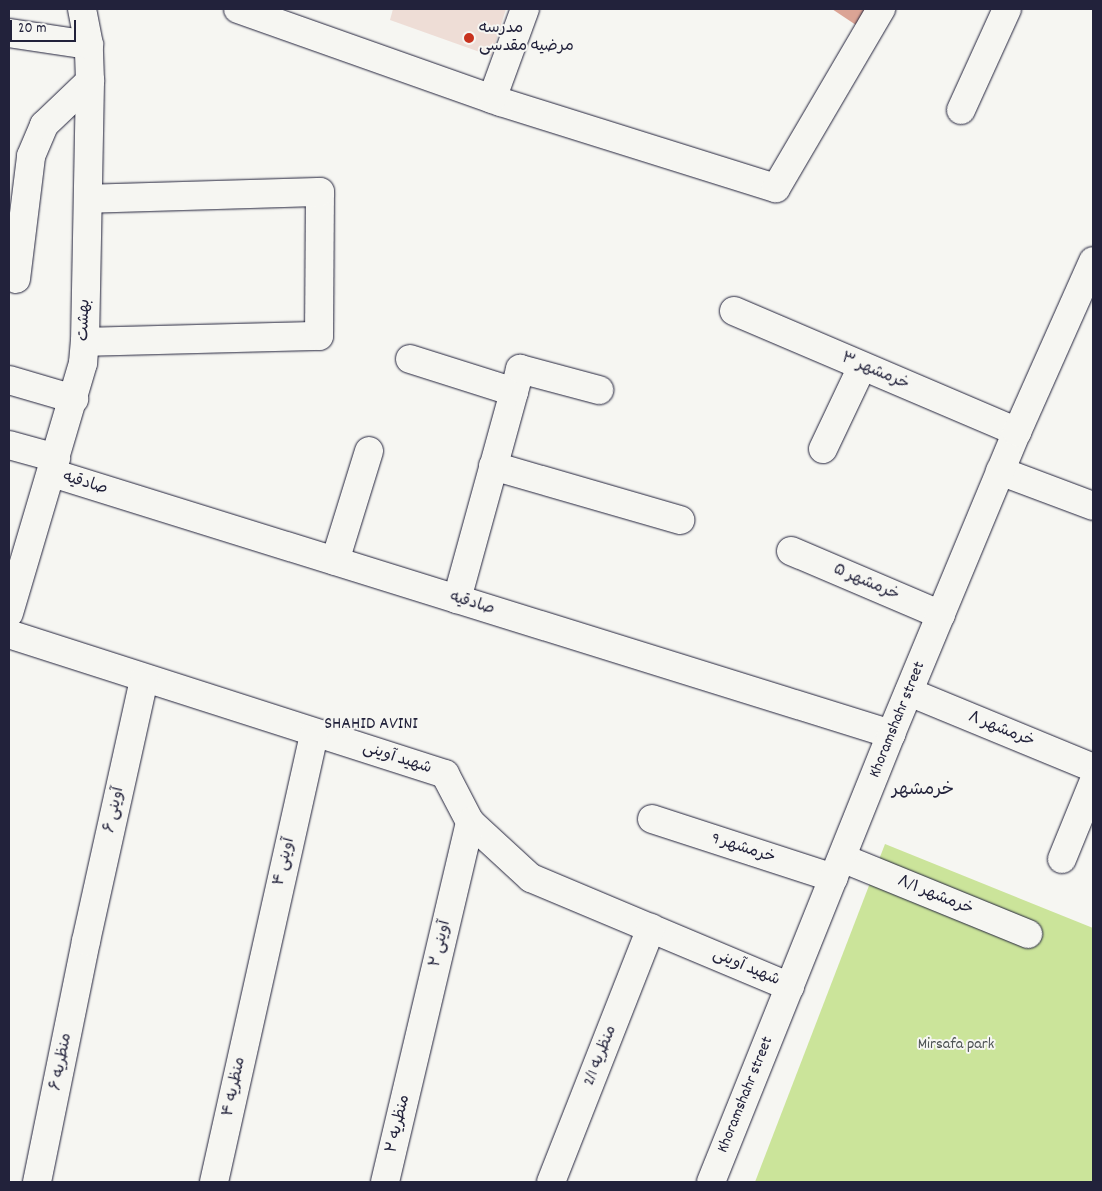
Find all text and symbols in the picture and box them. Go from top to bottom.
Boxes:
scale bar [12,10,79,42]
text: 20 m [18,18,46,40]
place label: مدرسه مرضیه مقدسی [479,19,574,57]
marker: مدرسه مرضیه مقدسی [463,32,475,44]
street label: بهشت [75,299,95,341]
street label: خرمشهر ۳ [838,349,912,395]
street label: صادقیه [60,468,110,500]
street label: خرمشهر ۵ [830,561,902,605]
street label: صادقیه [447,588,497,620]
street label: Khoramshahr street [866,659,930,781]
street label: خرمشهر ۸ [965,708,1037,752]
district label: SHAHID AVINI [317,714,425,736]
street label: شهید آوینی [360,739,434,779]
district label: خرمشهر [892,780,954,802]
street label: آوینی ۶ [101,785,129,835]
street label: خرمشهر 9 [709,830,777,868]
street label: آوینی ۴ [270,836,300,888]
street label: خرمشهر ۸/۱ [894,872,976,920]
street label: آوینی ۲ [426,919,456,969]
street label: شهید آوینی [710,945,782,991]
street label: منظریه 2/1 [580,1023,622,1089]
street label: منظریه ۶ [47,1032,77,1092]
street label: Khoramshahr street [714,1034,778,1156]
park label: Mirsafa park [918,1035,994,1055]
street label: منظریه ۴ [219,1056,251,1118]
street label: منظریه ۲ [383,1093,415,1155]

